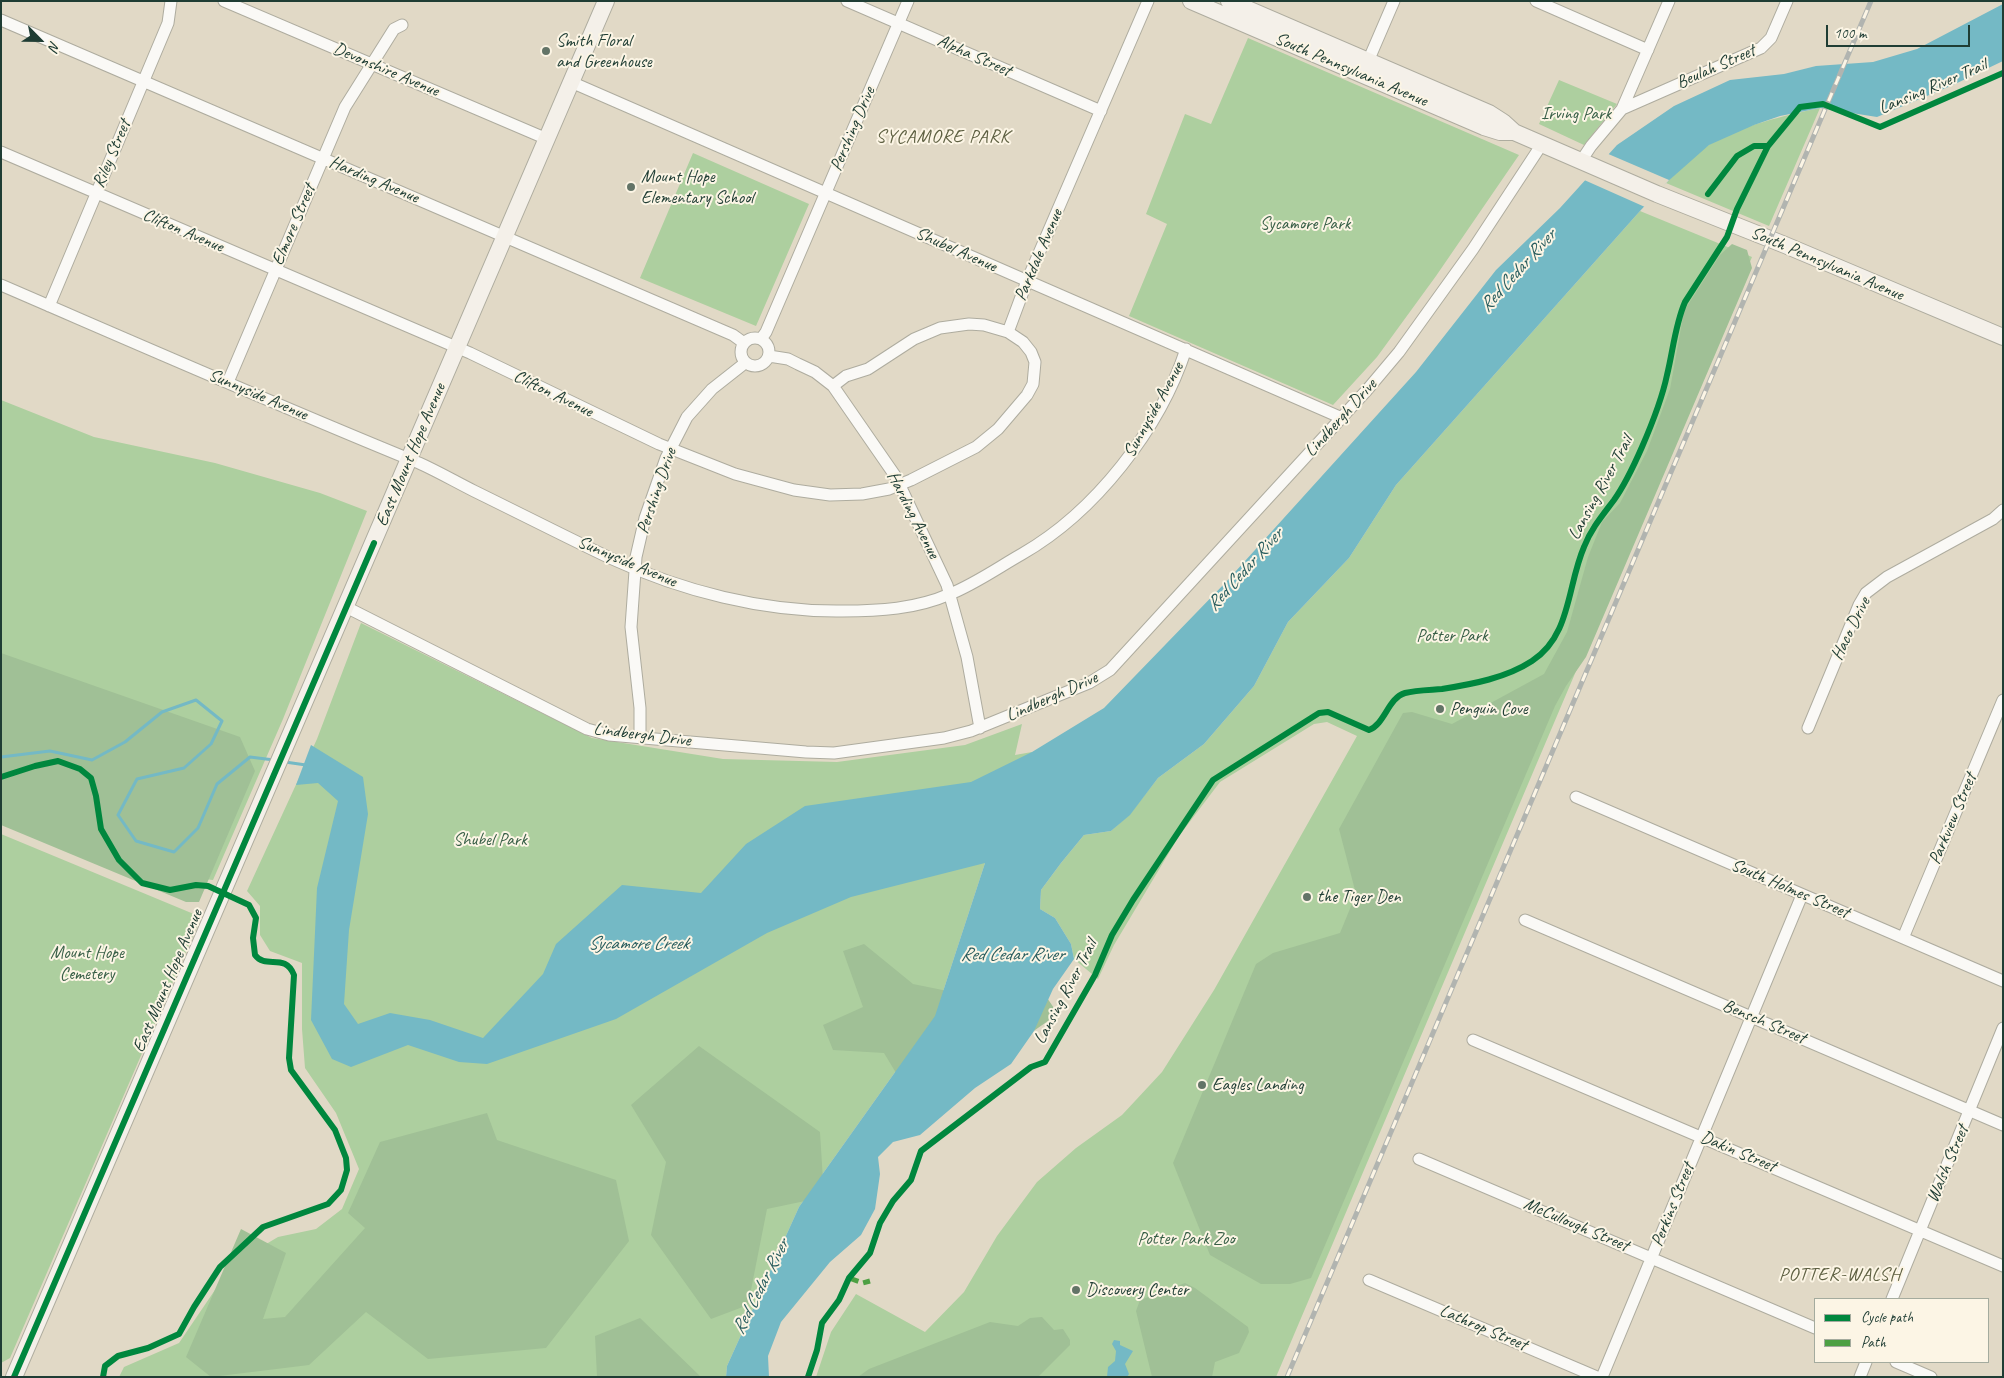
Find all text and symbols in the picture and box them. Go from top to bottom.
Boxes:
north arrow [15,15,65,65]
scale bar [1829,15,1973,47]
text: 100 m [1834,24,1866,43]
street label: South Pennsylvania Avenue [1271,28,1431,112]
place label: Smith Floral and Greenhouse [556,30,652,72]
street label: Alpha Street [934,30,1014,82]
street label: Devonshire Avenue [330,38,442,102]
text: N [45,39,64,53]
street label: Beulah Street [1673,40,1759,94]
marker: Smith Floral and Greenhouse [540,45,552,57]
street label: Lansing River Trail [1876,55,1990,119]
street label: Pershing Drive [826,84,880,174]
park label: Irving Park [1541,103,1611,125]
street label: Riley Street [88,117,136,191]
district label: SYCAMORE PARK [875,126,1011,148]
street label: Harding Avenue [326,151,422,209]
place label: Mount Hope Elementary School [641,166,753,208]
street label: Elmore Street [267,181,321,269]
marker: Mount Hope Elementary School [625,181,637,193]
street label: Clifton Avenue [139,204,227,258]
street label: Parkdale Avenue [1010,206,1068,304]
park label: Sycamore Park [1260,213,1350,235]
street label: South Pennsylvania Avenue [1747,222,1907,306]
street label: Shubel Avenue [912,223,1000,277]
water label: Red Cedar River [1475,225,1561,317]
street label: Sunnyside Avenue [1119,359,1189,461]
street label: Sunnyside Avenue [205,364,311,426]
street label: Clifton Avenue [510,366,596,422]
street label: Lindbergh Drive [1300,374,1382,462]
street label: East Mount Hope Avenue [371,380,451,530]
street label: Lansing River Trail [1564,432,1638,544]
street label: Pershing Drive [632,445,682,537]
street label: Harding Avenue [882,468,944,562]
water label: Red Cedar River [1202,524,1288,616]
street label: Sunnyside Avenue [574,531,680,593]
street label: Haco Drive [1827,594,1875,664]
park label: Potter Park [1416,625,1488,647]
street label: Lindbergh Drive [1003,667,1101,727]
place label: Penguin Cove [1450,698,1528,720]
marker: Penguin Cove [1434,703,1446,715]
street label: Lindbergh Drive [592,718,692,752]
street label: Parkview Street [1924,770,1982,868]
park label: Shubel Park [453,829,527,851]
street label: South Holmes Street [1728,854,1852,924]
place label: the Tiger Den [1317,886,1401,908]
marker: the Tiger Den [1301,891,1313,903]
street label: East Mount Hope Avenue [128,906,208,1056]
water label: Sycamore Creek [588,933,688,955]
street label: Lansing River Trail [1029,936,1103,1048]
park label: Mount Hope Cemetery [50,942,124,984]
water label: Red Cedar River [960,944,1064,966]
street label: Bensch Street [1719,995,1809,1049]
place label: Eagles Landing [1212,1074,1304,1096]
marker: Eagles Landing [1196,1079,1208,1091]
street label: Walsh Street [1922,1122,1974,1206]
street label: Dakin Street [1697,1126,1779,1178]
street label: Perkins Street [1646,1160,1700,1250]
street label: McCullough Street [1520,1193,1632,1257]
park label: Potter Park Zoo [1137,1228,1235,1250]
water label: Red Cedar River [727,1236,795,1338]
district label: POTTER-WALSH [1777,1264,1903,1286]
place label: Discovery Center [1086,1279,1188,1301]
marker: Discovery Center [1070,1284,1082,1296]
legend [1814,1298,1989,1363]
street label: Lathrop Street [1436,1300,1530,1356]
text: Cycle path [1861,1308,1913,1327]
text: Path [1861,1333,1886,1352]

